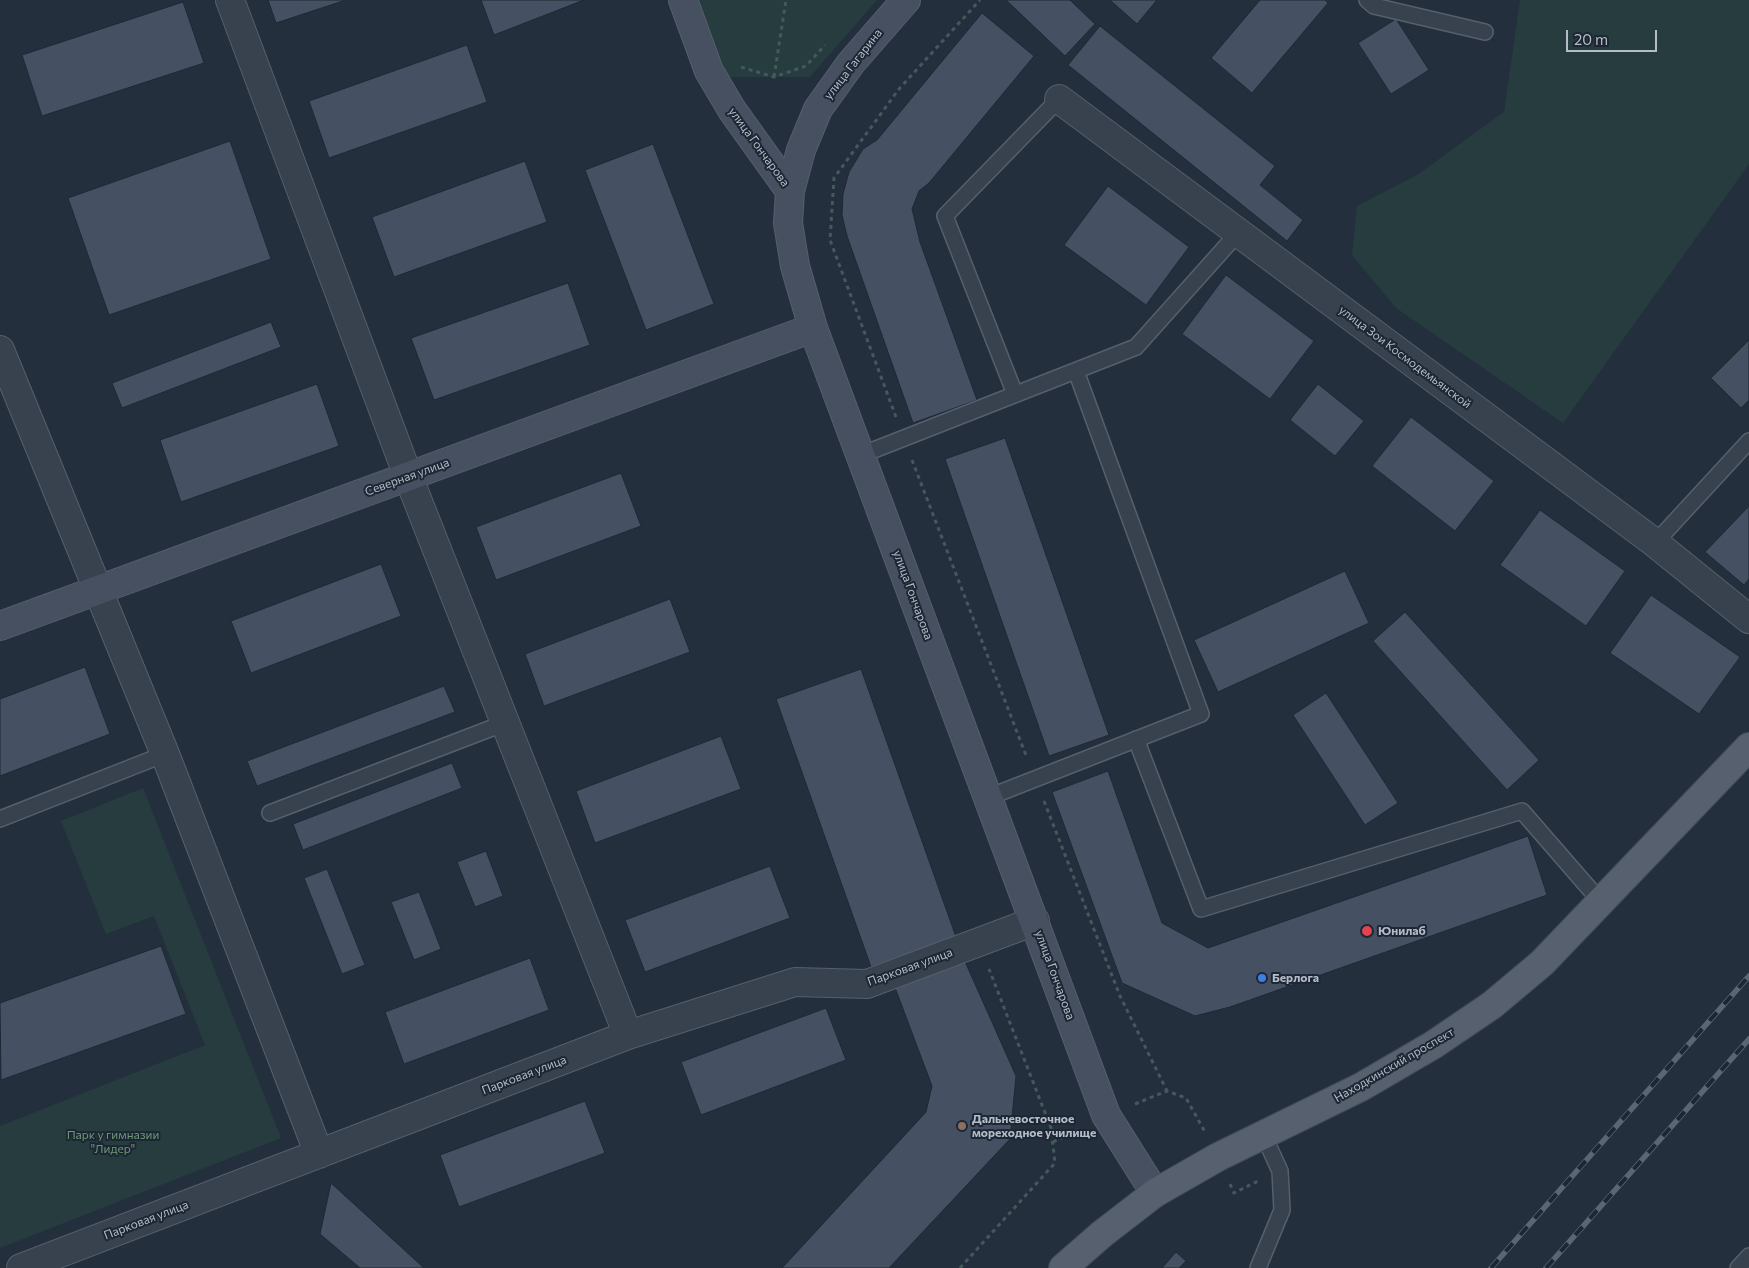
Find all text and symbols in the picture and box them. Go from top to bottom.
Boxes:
scale bar [1569,20,1660,52]
street label: улица Гагарина [821,26,885,102]
text: 20 m [1574,30,1608,48]
street label: улица Гончарова [725,105,793,189]
street label: улица Зои Космодемьянской [1336,302,1474,412]
street label: Северная улица [363,455,451,499]
street label: улица Гончарова [890,548,936,642]
marker: Юнилаб [1360,924,1374,938]
place label: Юнилаб [1378,924,1426,938]
street label: улица Гончарова [1032,928,1078,1022]
street label: Парковая улица [865,945,955,989]
place label: Берлога [1272,971,1319,985]
marker: Берлога [1256,972,1268,984]
street label: Находкинский проспект [1331,1025,1457,1105]
street label: Парковая улица [480,1052,568,1098]
place label: Дальневосточное мореходное училище [972,1112,1096,1140]
marker: Дальневосточное мореходное училище [956,1120,968,1132]
park label: Парк у гимназии "Лидер" [67,1128,159,1156]
street label: Парковая улица [102,1197,190,1243]

